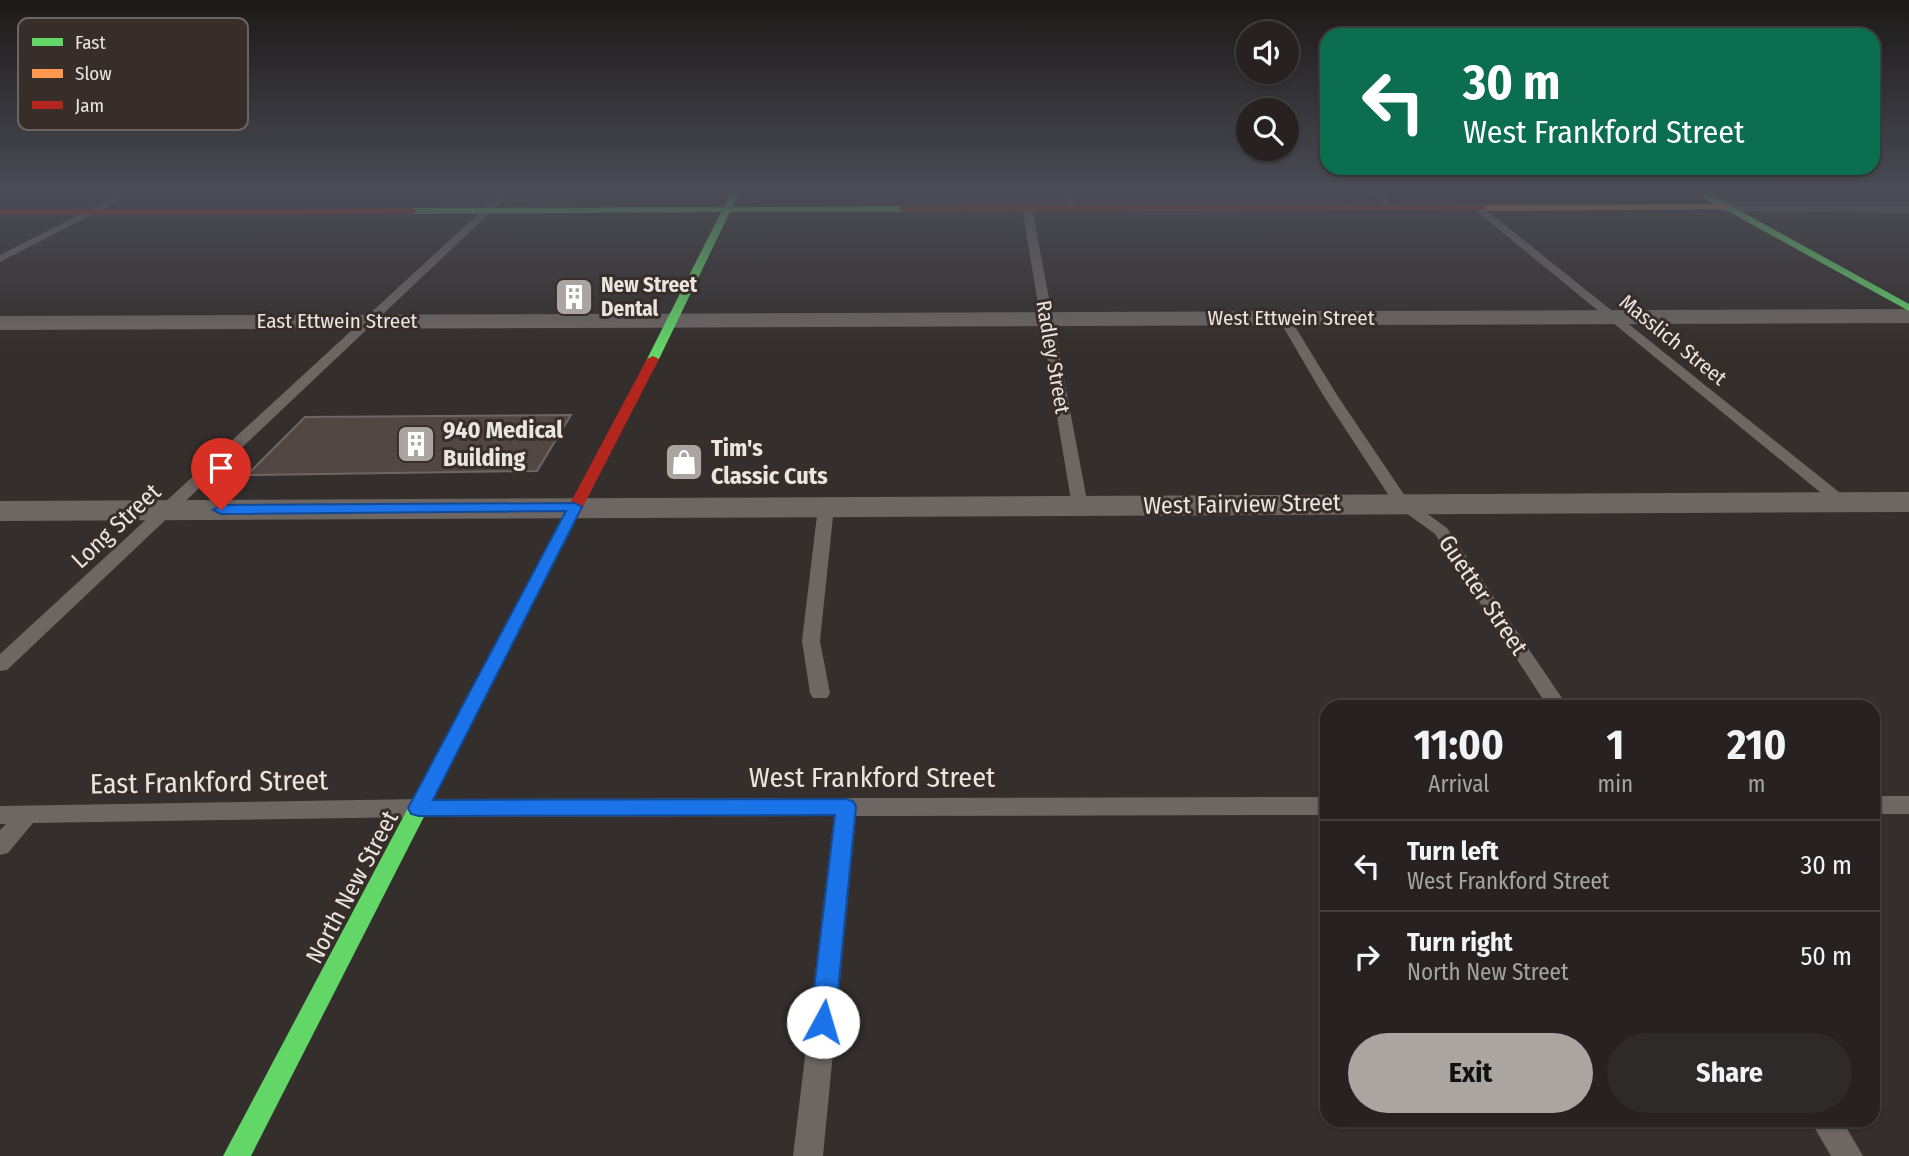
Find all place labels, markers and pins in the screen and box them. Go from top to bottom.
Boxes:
place label: New Street Dental [601,272,698,322]
building icon: New Street Dental [553,276,595,318]
place label: 940 Medical Building [443,416,563,472]
building icon: 940 Medical Building [395,423,437,465]
place label: Tim's Classic Cuts [711,434,828,490]
pin [191,438,251,510]
shop icon: Tim's Classic Cuts [663,441,705,483]

